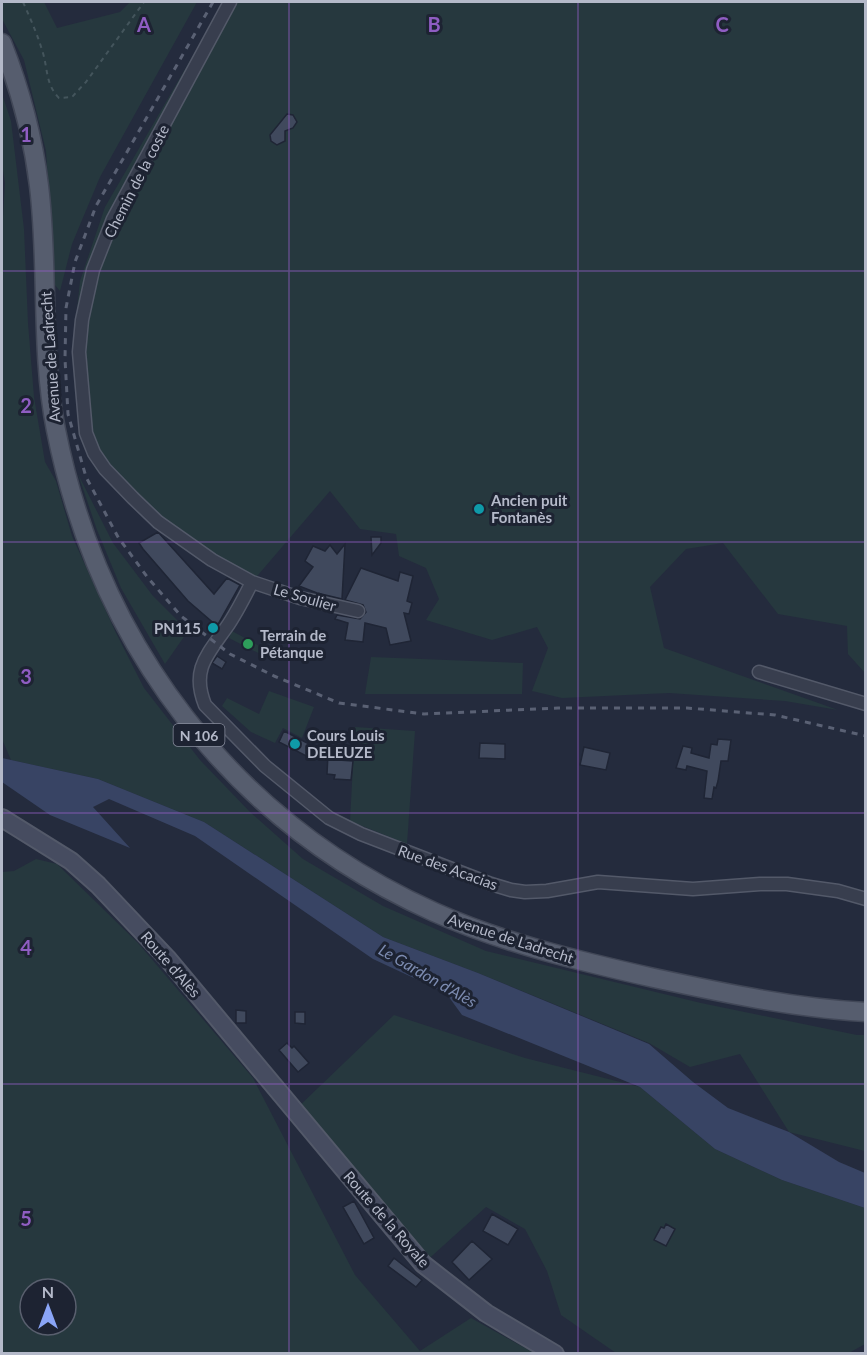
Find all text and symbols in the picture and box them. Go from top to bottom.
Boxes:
text: A [136,12,151,36]
text: B [427,12,441,36]
text: C [715,12,729,36]
street label: Chemin de la coste [100,121,172,241]
text: 1 [20,122,32,146]
street label: Avenue de Ladrecht [36,290,64,423]
text: 2 [20,393,32,417]
place label: Ancien puit Fontanès [490,491,568,526]
marker: Ancien puit Fontanès [472,502,486,516]
street label: Le Soulier [272,579,339,615]
place label: PN115 [154,619,201,637]
marker: PN115 [206,621,220,635]
place label: Terrain de Pétanque [260,626,326,661]
marker: Terrain de Pétanque [241,637,255,651]
text: 3 [20,664,32,688]
road number: N 106 [174,724,224,746]
place label: Cours Louis DELEUZE [307,726,385,761]
marker: Cours Louis DELEUZE [288,737,302,751]
street label: Rue des Acacias [396,841,500,893]
street label: Avenue de Ladrecht [446,909,577,967]
street label: Route d'Alès [137,927,205,1001]
text: 4 [20,935,32,959]
water label: Le Gardon d'Alès [376,939,481,1011]
street label: Route de la Royale [340,1167,434,1271]
text: 5 [20,1206,32,1230]
north arrow [18,1277,78,1337]
text: N [42,1282,54,1301]

